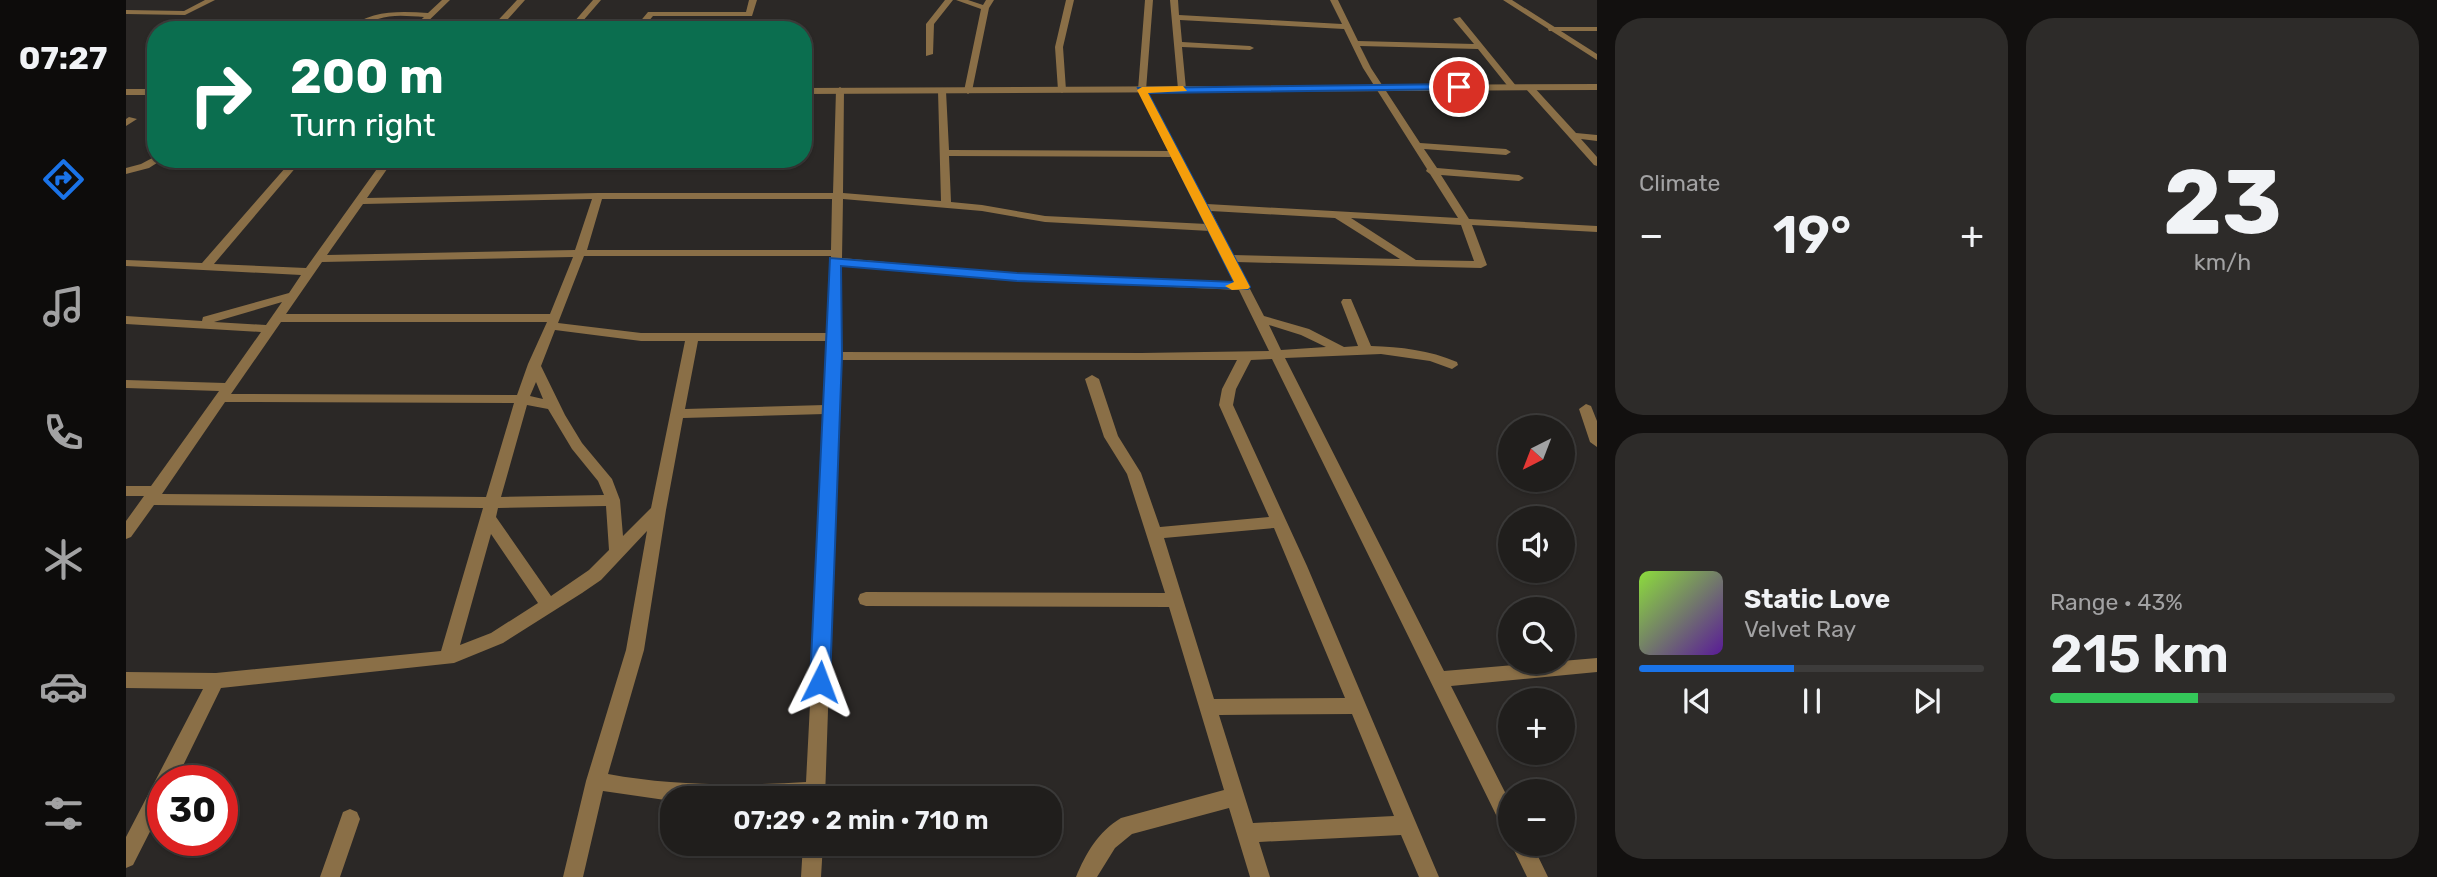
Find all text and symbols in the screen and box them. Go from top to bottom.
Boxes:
text: 07:27 [19,39,107,77]
text: 200 m [290,47,444,105]
icon: right [175,49,266,140]
pin [1429,57,1489,117]
icon: arrive [1440,68,1478,106]
text: Turn right [290,106,435,144]
text: 23 [2163,148,2282,256]
icon: directions [39,155,88,204]
text: Climate [1639,169,1720,197]
text: 19° [1773,204,1851,266]
text: − [1639,212,1664,258]
text: + [1960,212,1984,258]
text: km/h [2194,248,2251,276]
icon: music [39,282,88,331]
icon: phone [39,408,88,457]
north arrow [1498,415,1575,492]
map controls [1498,415,1575,856]
button: sound [1498,506,1575,583]
icon: climate [39,535,88,584]
text: Static Love [1744,584,1890,615]
text: Range · 43% [2050,588,2183,616]
button: search [1498,597,1575,674]
text: Velvet Ray [1744,615,1856,643]
text: 215 km [2050,623,2229,685]
position arrow [783,645,857,719]
icon: car [39,662,88,711]
icon: previous [1678,682,1716,720]
icon: pause [1793,682,1831,720]
icon: next [1908,682,1946,720]
button: + [1498,688,1575,765]
speed limit sign: 30 [147,765,238,856]
button: − [1498,779,1575,856]
icon: filters [39,789,88,838]
text: 07:29 · 2 min · 710 m [733,805,989,836]

